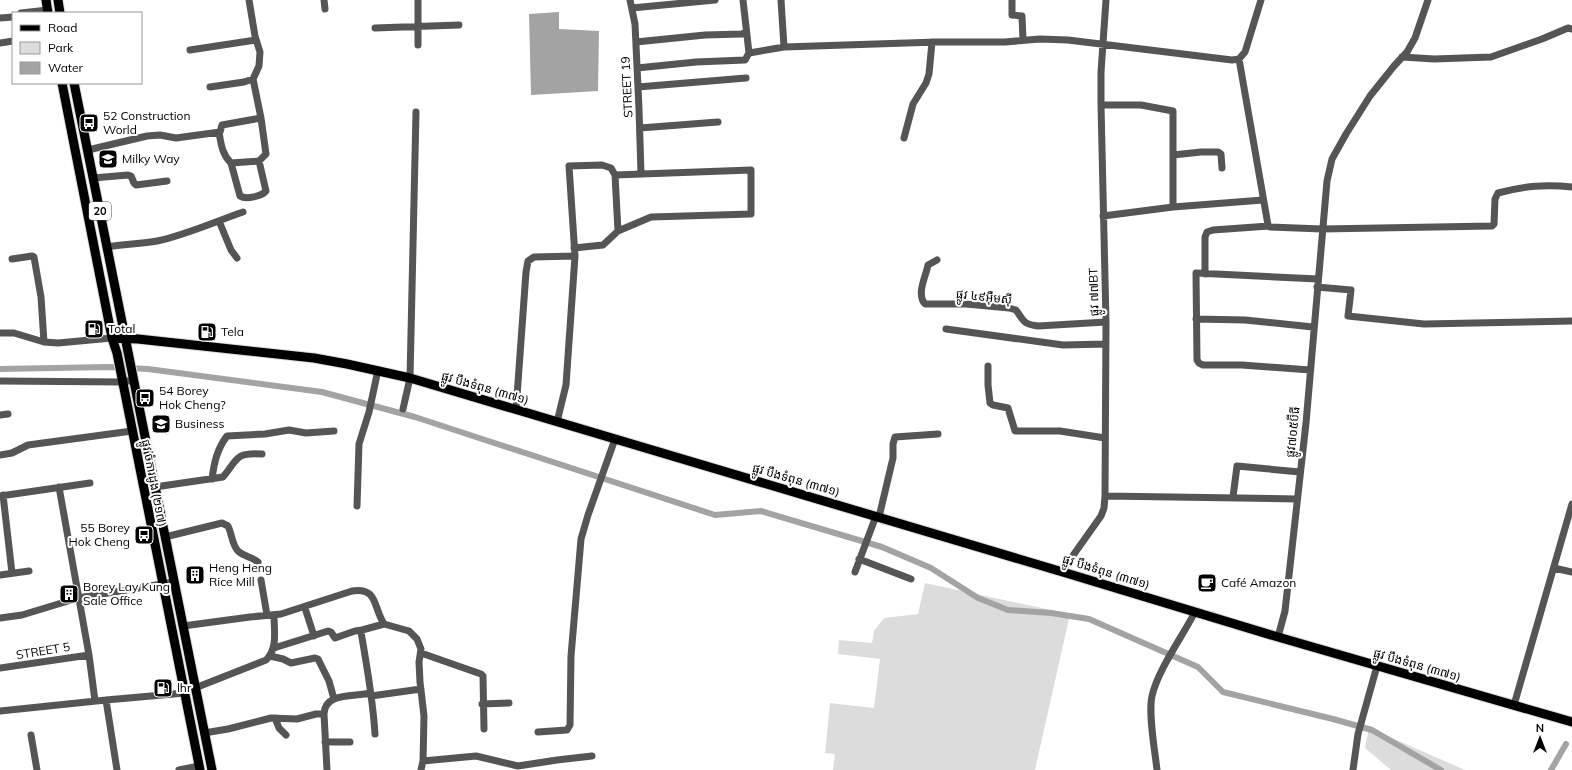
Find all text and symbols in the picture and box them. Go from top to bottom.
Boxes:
legend [12,12,142,84]
text: Road [48,20,77,35]
text: Park [48,40,74,55]
street label: STREET 19 [617,56,636,118]
text: Water [48,60,84,75]
place label: 52 Construction World [103,108,190,137]
bus stop icon: 52 Construction World [78,112,100,134]
school or university icon: Milky Way [97,148,119,170]
place label: Milky Way [122,151,180,166]
road number: 20 [89,202,111,220]
street label: ផ្លូវ ៧៧BT [1085,267,1105,317]
street label: ផ្លូវ ៤៩អ៊ឹមស៊ី [955,286,1013,310]
fuel station icon: Total [83,318,105,340]
place label: Total [108,321,135,336]
fuel station icon: Tela [196,321,218,343]
place label: Tela [221,324,244,339]
street label: ផ្លូវ បឹងទំពុន (៣៧១) [439,368,531,411]
place label: 54 Borey Hok Cheng? [159,383,226,412]
bus stop icon: 54 Borey Hok Cheng? [134,387,156,409]
street label: ផ្លូវ៧០៥ប៊ីធី [1282,406,1306,459]
school or university icon: Business [150,413,172,435]
place label: Business [175,416,224,431]
street label: ផ្លូវ ចំការដូង (២១៧) [135,438,170,529]
street label: ផ្លូវ បឹងទំពុន (៣៧១) [750,460,842,503]
place label: 55 Borey Hok Cheng [69,520,131,549]
bus stop icon: 55 Borey Hok Cheng [133,524,155,546]
street label: ផ្លូវ បឹងទំពុន (៣៧១) [1060,551,1152,595]
place label: Heng Heng Rice Mill [209,560,272,589]
building icon: Heng Heng Rice Mill [184,564,206,586]
cafe icon: Café Amazon [1196,572,1218,594]
place label: Café Amazon [1221,575,1296,590]
place label: Borey Lay Kung Sale Office [83,579,170,608]
building icon: Borey Lay Kung Sale Office [58,583,80,605]
street label: STREET 5 [15,639,71,662]
street label: ផ្លូវ បឹងទំពុន (៣៧១) [1371,645,1463,688]
fuel station icon: lhr [152,677,174,699]
place label: lhr [177,680,192,695]
north arrow [1520,718,1560,758]
text: N [1536,721,1544,735]

